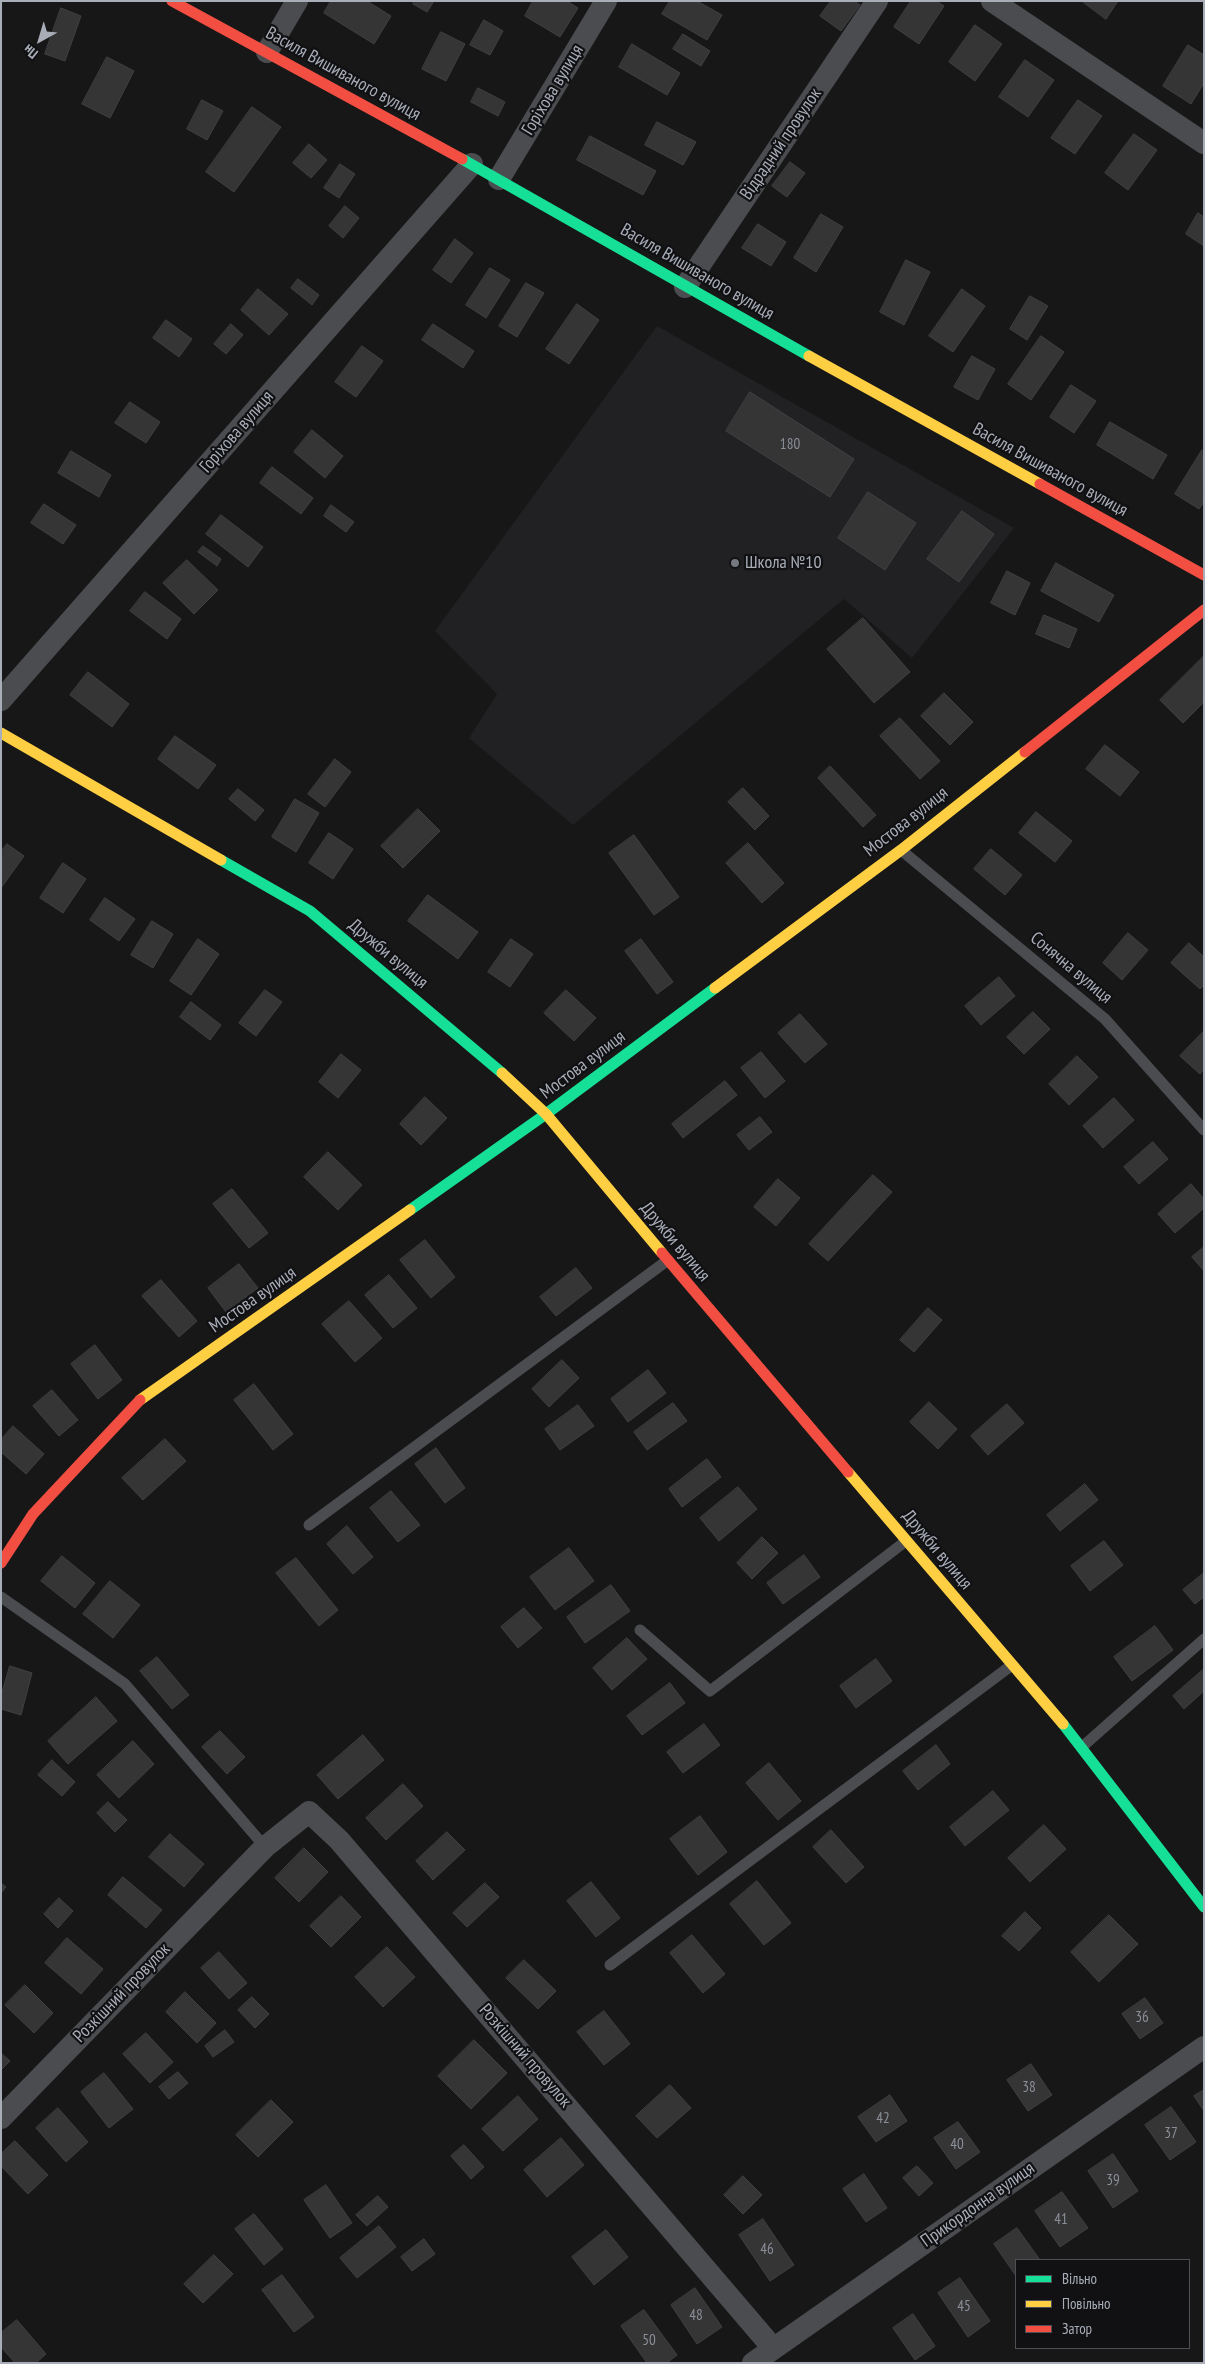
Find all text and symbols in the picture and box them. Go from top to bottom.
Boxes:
north arrow [15,15,65,65]
street label: Василя Вишиваного вулиця [262,22,424,126]
text: Пн [20,40,41,63]
street label: Горіхова вулиця [518,41,588,139]
street label: Відрадний провулок [736,84,826,204]
street label: Василя Вишиваного вулиця [616,219,778,325]
street label: Горіхова вулиця [196,387,278,477]
street label: Василя Вишиваного вулиця [969,418,1131,522]
house number: 180 [780,436,800,454]
place label: Школа №10 [745,552,822,574]
marker: Школа №10 [729,557,741,569]
street label: Мостова вулиця [860,782,952,862]
street label: Дружби вулиця [344,914,432,994]
street label: Сонячна вулиця [1026,928,1116,1008]
street label: Мостова вулиця [536,1026,630,1104]
street label: Дружби вулиця [635,1198,715,1286]
street label: Мостова вулиця [205,1262,301,1338]
street label: Дружби вулиця [897,1506,977,1594]
street label: Розкішний провулок [69,1939,175,2047]
street label: Розкішний провулок [474,2000,576,2112]
house number: 36 [1135,2009,1149,2027]
house number: 38 [1022,2079,1036,2097]
house number: 42 [876,2110,890,2128]
house number: 37 [1164,2125,1178,2143]
house number: 40 [950,2136,964,2154]
street label: Прикордонна вулиця [917,2158,1039,2252]
house number: 39 [1106,2172,1120,2190]
house number: 41 [1054,2211,1068,2229]
house number: 46 [760,2241,774,2259]
legend [1015,2259,1190,2349]
text: Вільно [1062,2269,1097,2288]
text: Повільно [1062,2294,1110,2313]
house number: 45 [957,2298,971,2316]
house number: 48 [689,2307,703,2325]
text: Затор [1062,2319,1092,2338]
house number: 50 [642,2332,656,2350]

